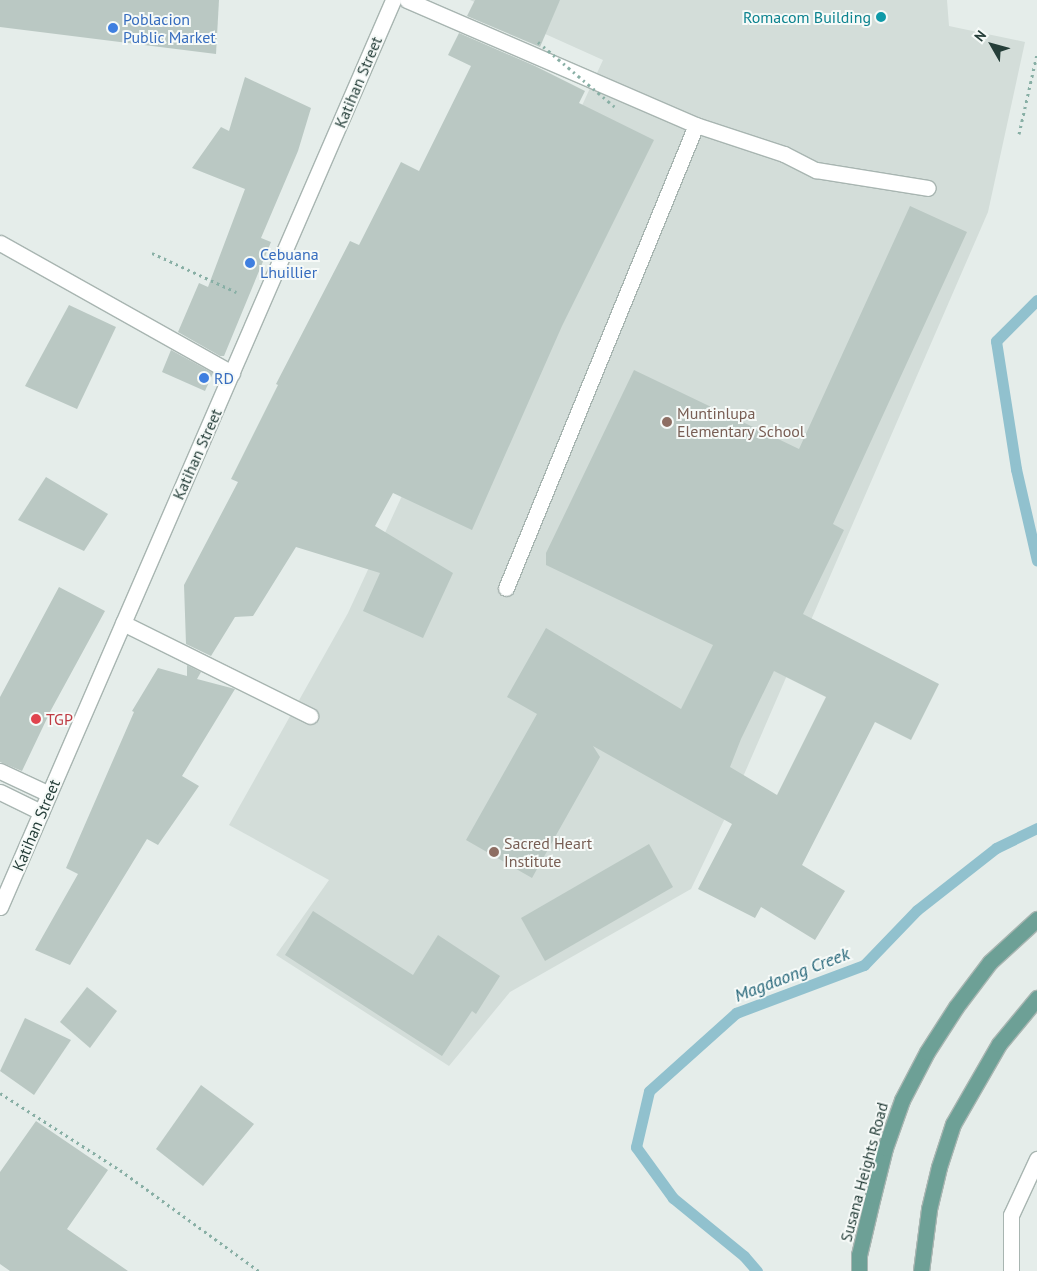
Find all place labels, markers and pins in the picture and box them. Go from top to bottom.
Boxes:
place label: Romacom Building [743,7,871,27]
place label: Poblacion Public Market [123,9,216,47]
marker: Romacom Building [875,11,887,23]
marker: Poblacion Public Market [107,22,119,34]
place label: Cebuana Lhuillier [260,244,319,282]
marker: Cebuana Lhuillier [244,257,256,269]
place label: RD [214,368,234,388]
marker: RD [198,372,210,384]
place label: Muntinlupa Elementary School [677,403,805,441]
marker: Muntinlupa Elementary School [661,416,673,428]
place label: TGP [46,709,73,729]
marker: TGP [30,713,42,725]
place label: Sacred Heart Institute [504,833,592,871]
marker: Sacred Heart Institute [488,846,500,858]

